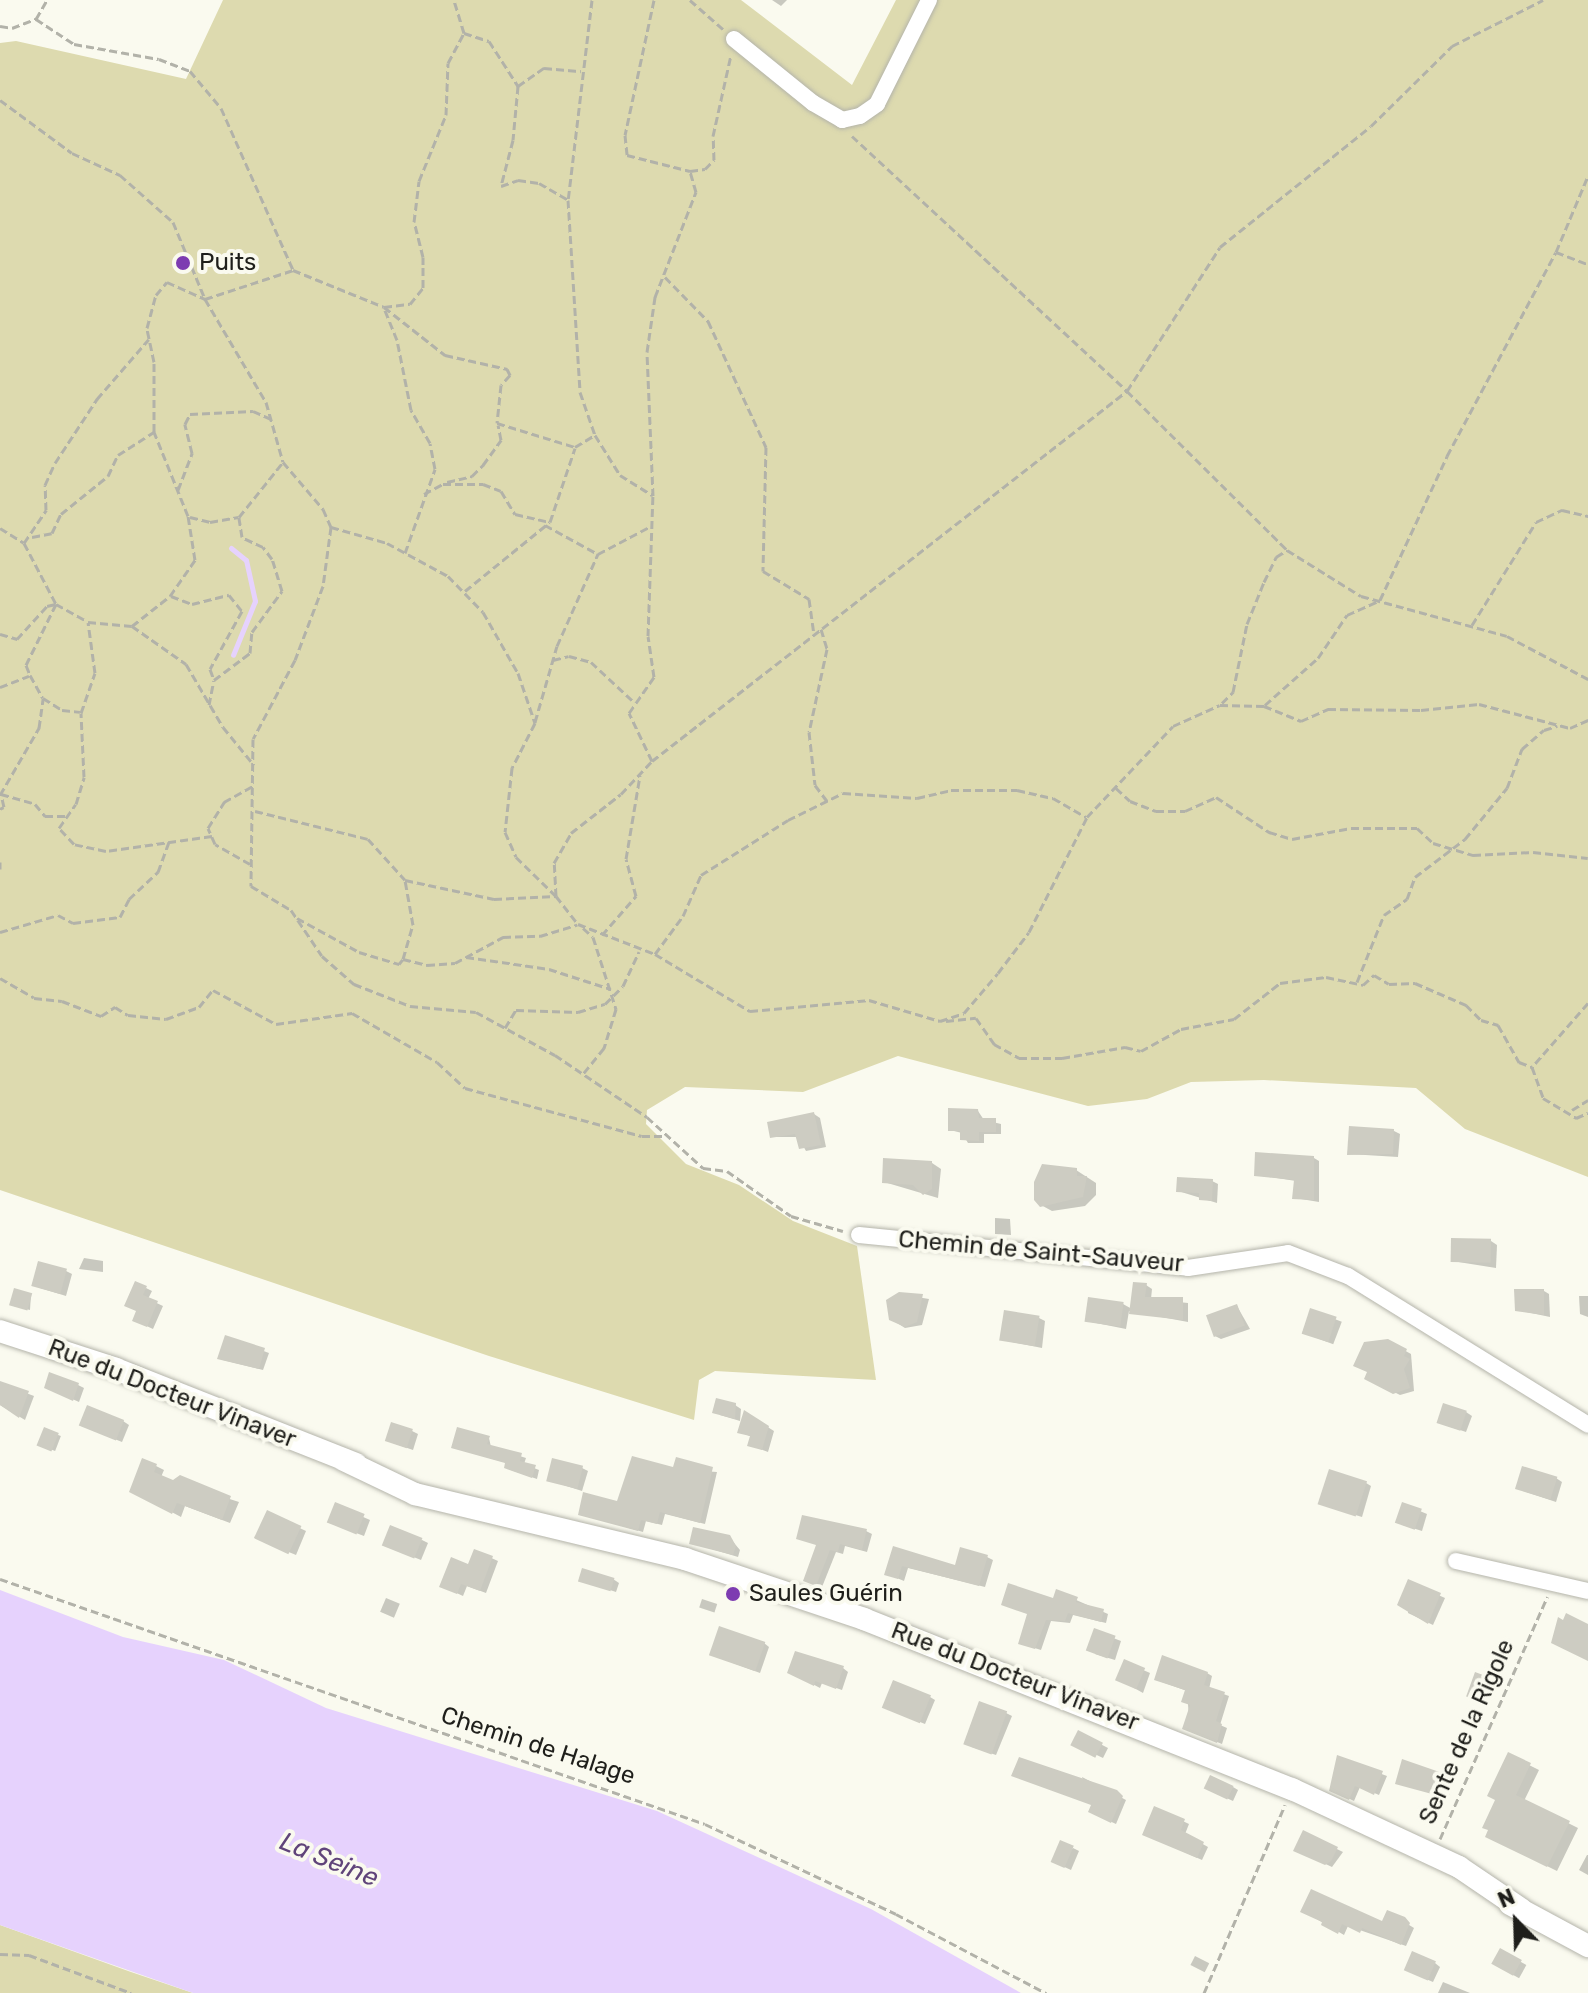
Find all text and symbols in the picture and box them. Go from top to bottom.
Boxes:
place label: Puits [199,249,256,277]
marker: Puits [174,254,192,272]
street label: Chemin de Saint-Sauveur [897,1225,1185,1279]
street label: Rue du Docteur Vinaver [43,1333,301,1455]
place label: Saules Guérin [749,1580,903,1608]
marker: Saules Guérin [724,1585,742,1603]
street label: Rue du Docteur Vinaver [886,1616,1144,1738]
street label: Sente de la Rigole [1413,1635,1521,1829]
street label: Chemin de Halage [437,1701,639,1791]
water label: La Seine [275,1826,383,1894]
north arrow [1476,1881,1556,1961]
text: N [1494,1883,1519,1914]

